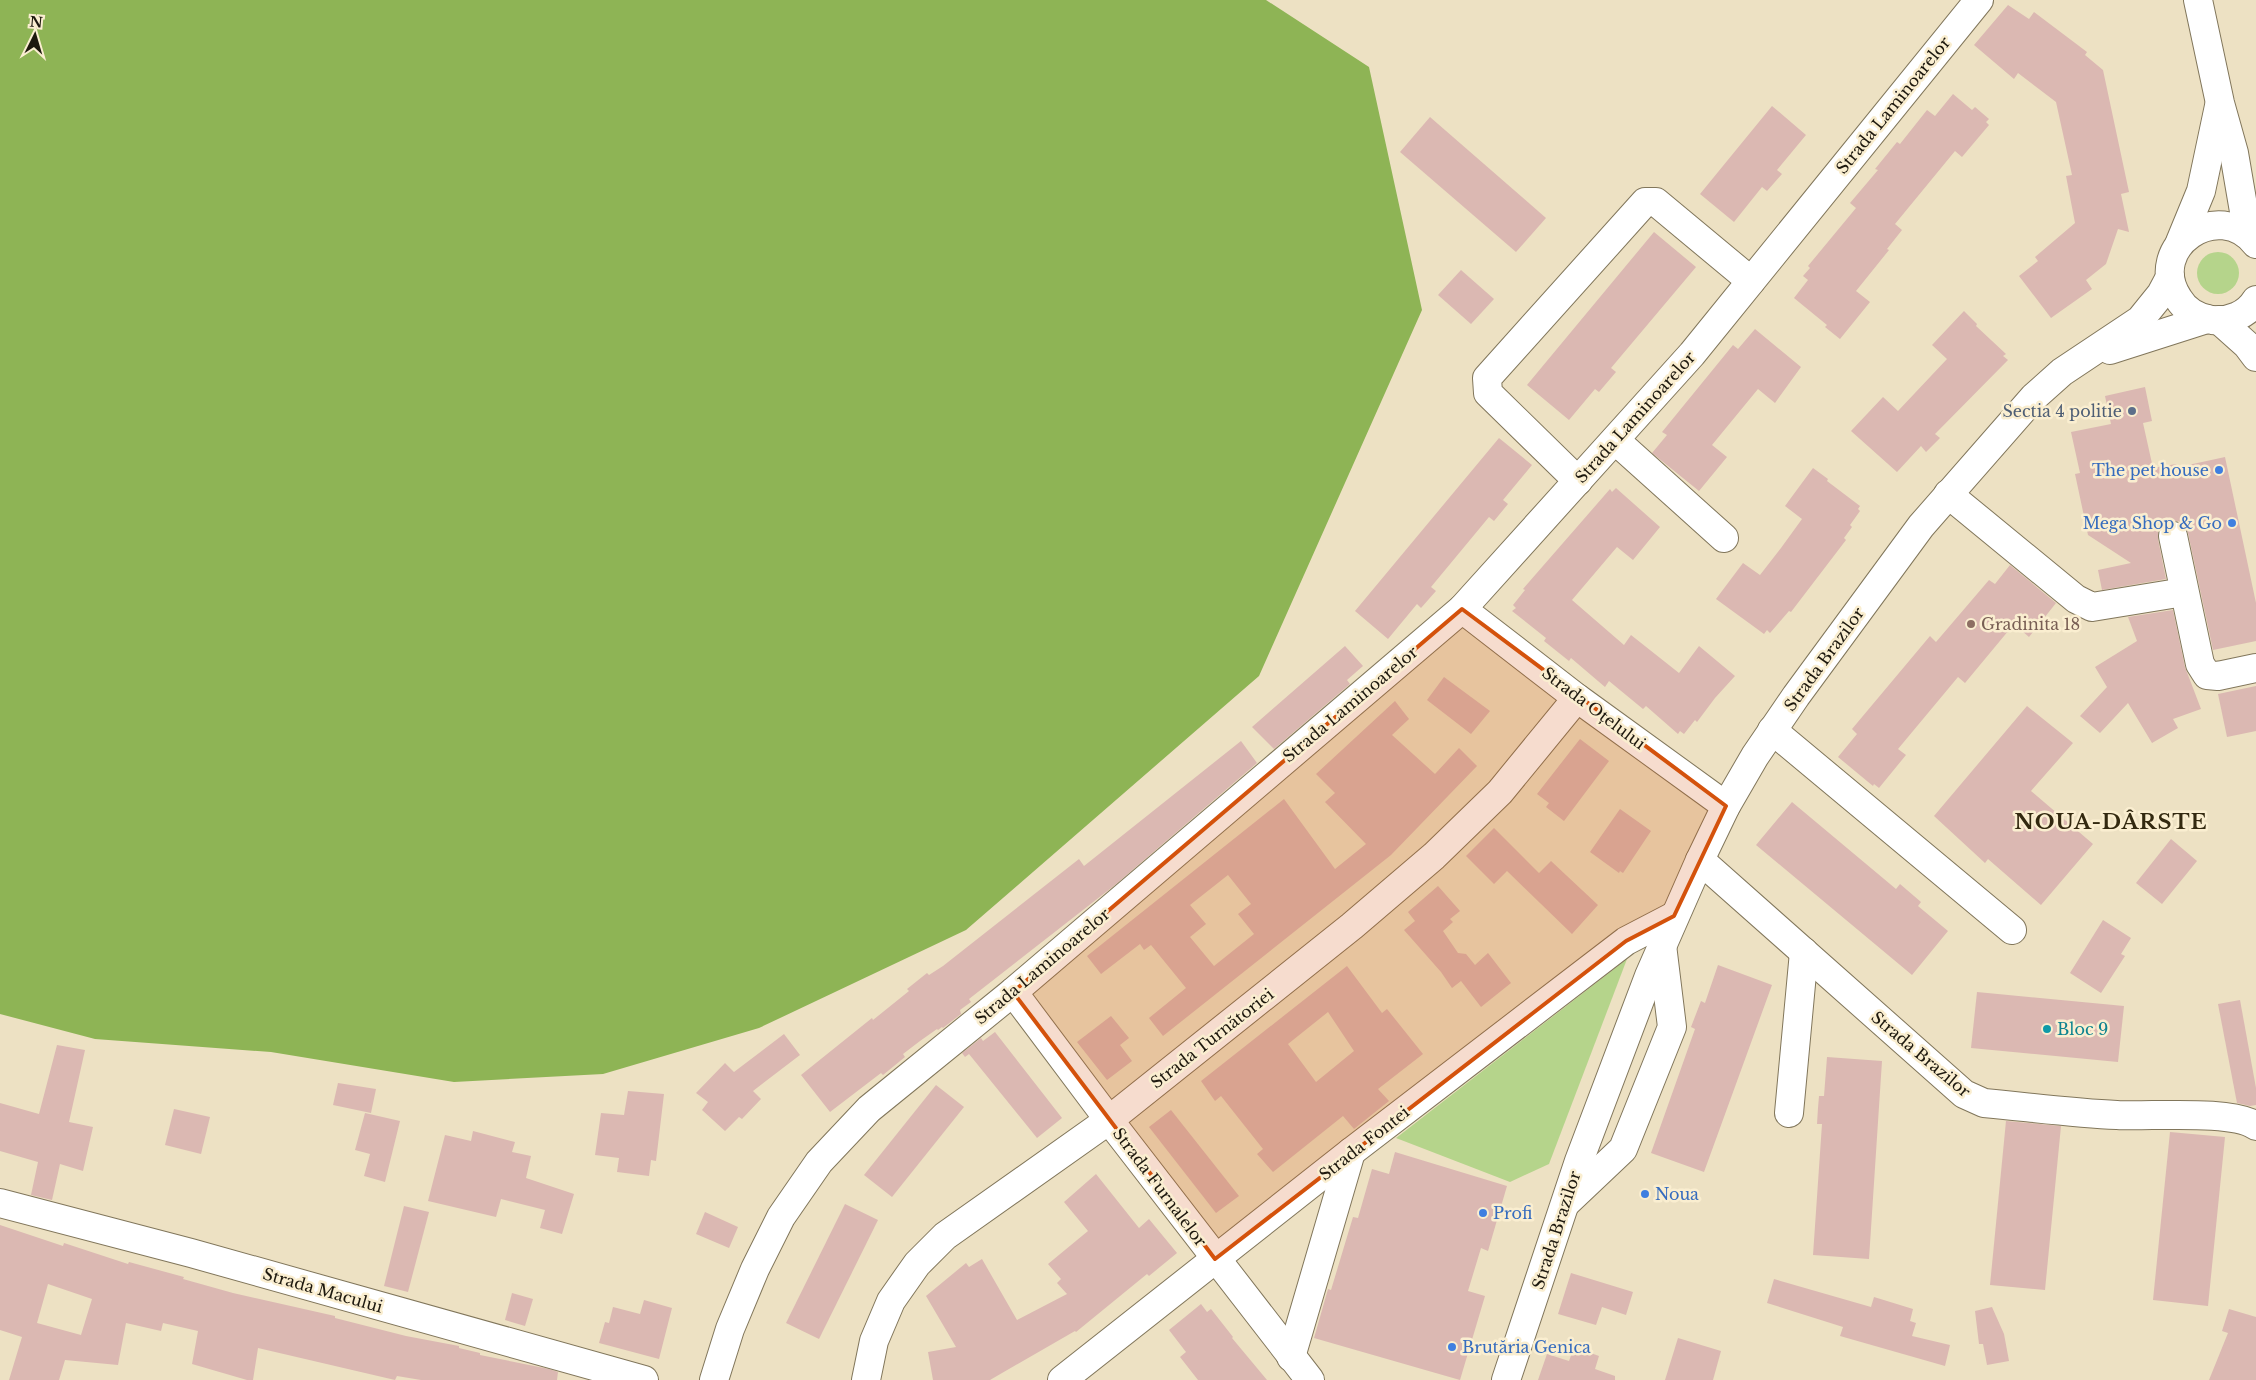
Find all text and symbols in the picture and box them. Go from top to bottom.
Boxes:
north arrow [10,10,60,60]
text: N [29,13,43,32]
street label: Strada Laminoarelor [1832,32,1955,177]
street label: Strada Laminoarelor [1571,347,1700,487]
place label: Sectia 4 politie [2003,401,2122,421]
marker: Sectia 4 politie [2126,405,2138,417]
place label: The pet house [2092,460,2209,480]
marker: The pet house [2213,464,2225,476]
place label: Mega Shop & Go [2083,513,2222,533]
marker: Mega Shop & Go [2226,517,2238,529]
street label: Strada Brazilor [1780,603,1869,715]
place label: Gradinita 18 [1981,614,2080,634]
marker: Gradinita 18 [1965,618,1977,630]
street label: Strada Laminoarelor [1278,641,1422,766]
street label: Strada Oțelului [1538,663,1650,755]
district label: NOUA-DÂRSTE [2014,809,2208,835]
street label: Strada Laminoarelor [970,903,1114,1028]
street label: Strada Turnătoriei [1146,983,1278,1092]
street label: Strada Brazilor [1867,1007,1975,1102]
place label: Bloc 9 [2057,1019,2108,1039]
marker: Bloc 9 [2041,1023,2053,1035]
street label: Strada Fontei [1315,1101,1414,1184]
street label: Strada Furnalelor [1109,1124,1211,1251]
street label: Strada Brazilor [1527,1168,1585,1292]
place label: Noua [1655,1184,1699,1204]
marker: Noua [1639,1188,1651,1200]
place label: Profi [1493,1203,1532,1223]
marker: Profi [1477,1207,1489,1219]
street label: Strada Macului [261,1263,386,1317]
place label: Brutăria Genica [1462,1337,1591,1357]
marker: Brutăria Genica [1446,1341,1458,1353]

